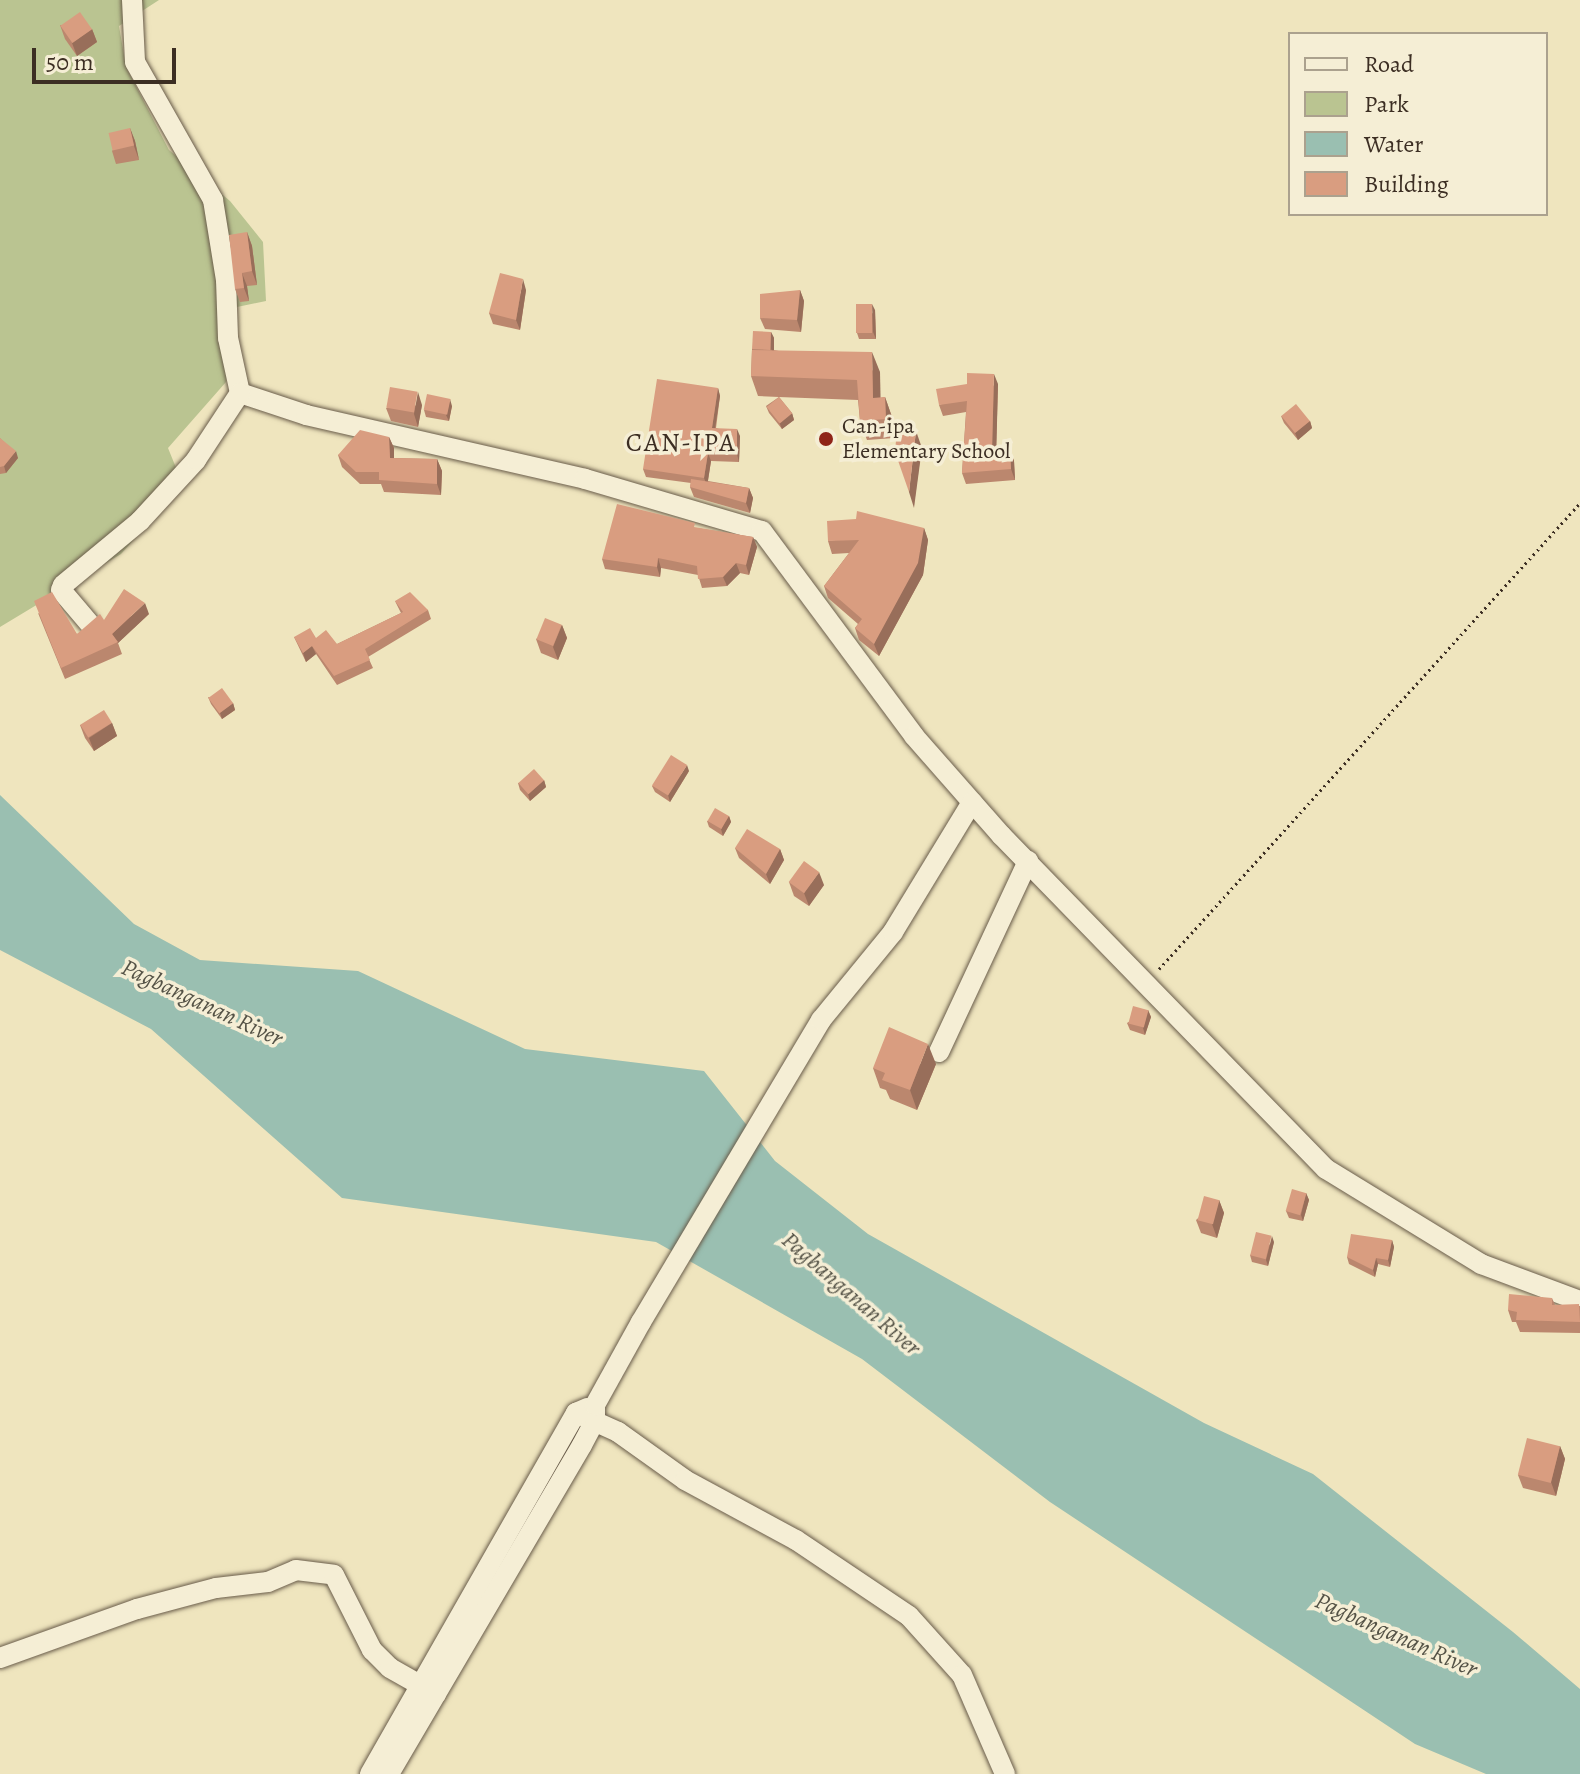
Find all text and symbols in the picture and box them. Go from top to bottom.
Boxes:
scale bar [36,32,180,82]
legend [1288,32,1548,216]
text: 50 m [46,46,94,78]
text: Road [1364,48,1414,80]
text: Park [1364,88,1409,120]
text: Water [1364,128,1424,160]
text: Building [1364,168,1449,200]
place label: Can-ipa Elementary School [842,413,1010,464]
district label: CAN-IPA [626,427,736,459]
marker: Can-ipa Elementary School [817,430,835,448]
water label: Pagbanganan River [117,953,287,1053]
water label: Pagbanganan River [776,1226,926,1362]
water label: Pagbanganan River [1310,1586,1482,1684]

